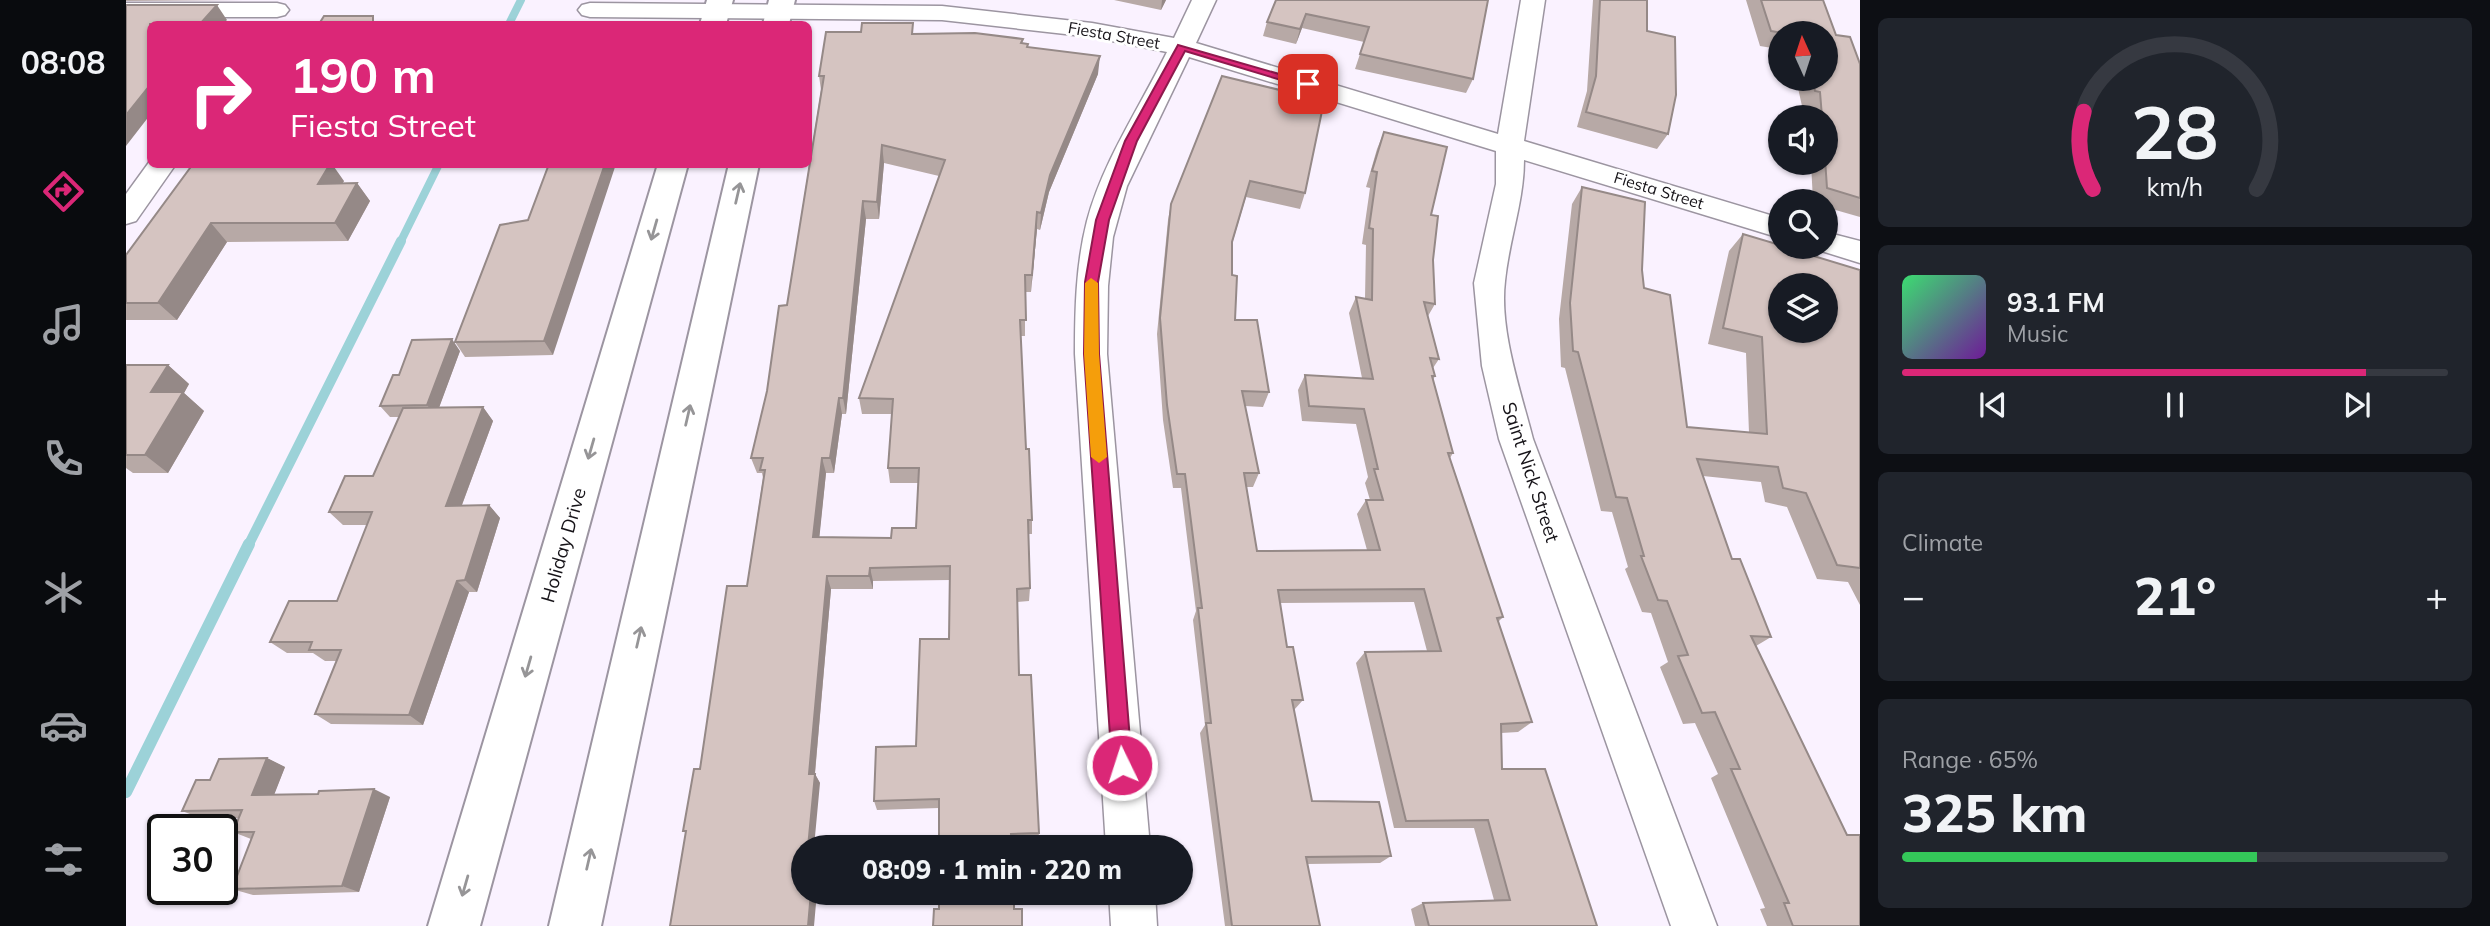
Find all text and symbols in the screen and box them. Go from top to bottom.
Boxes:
street label: Fiesta Street [1066,17,1162,53]
north arrow [1768,21,1838,91]
map controls [1768,21,1838,343]
text: 08:08 [21,42,105,82]
text: 190 m [290,44,436,105]
icon: right [175,49,266,140]
pin [1278,54,1338,114]
icon: arrive [1289,65,1327,103]
text: 28 [2131,86,2219,177]
text: Fiesta Street [290,105,476,145]
button: sound [1768,105,1838,175]
icon: directions [39,167,88,216]
street label: Fiesta Street [1612,167,1707,213]
text: km/h [2147,170,2203,201]
one-way arrow [732,182,745,205]
button: search [1768,189,1838,259]
one-way arrow [647,219,660,241]
button: layers [1768,273,1838,343]
text: 93.1 FM [2007,286,2105,319]
icon: music [39,300,88,349]
text: Music [2007,319,2068,348]
icon: previous [1974,386,2012,424]
icon: pause [2156,386,2194,424]
icon: next [2338,386,2376,424]
street label: Saint Nick Street [1497,399,1565,545]
one-way arrow [682,404,696,427]
icon: phone [39,434,88,483]
one-way arrow [584,437,597,459]
street label: Holiday Drive [535,485,591,605]
text: Climate [1902,528,1983,557]
text: 21° [2134,563,2216,628]
icon: climate [39,568,88,617]
text: − [1902,572,1925,620]
text: + [2425,572,2448,620]
one-way arrow [633,626,646,649]
one-way arrow [521,656,534,678]
icon: car [39,701,88,750]
position arrow [1085,728,1159,802]
text: Range · 65% [1902,745,2038,774]
text: 325 km [1902,780,2087,845]
speed limit sign: 30 [147,814,238,905]
icon: filters [39,835,88,884]
one-way arrow [583,848,597,871]
text: 08:09 · 1 min · 220 m [862,853,1122,886]
one-way arrow [458,875,471,897]

